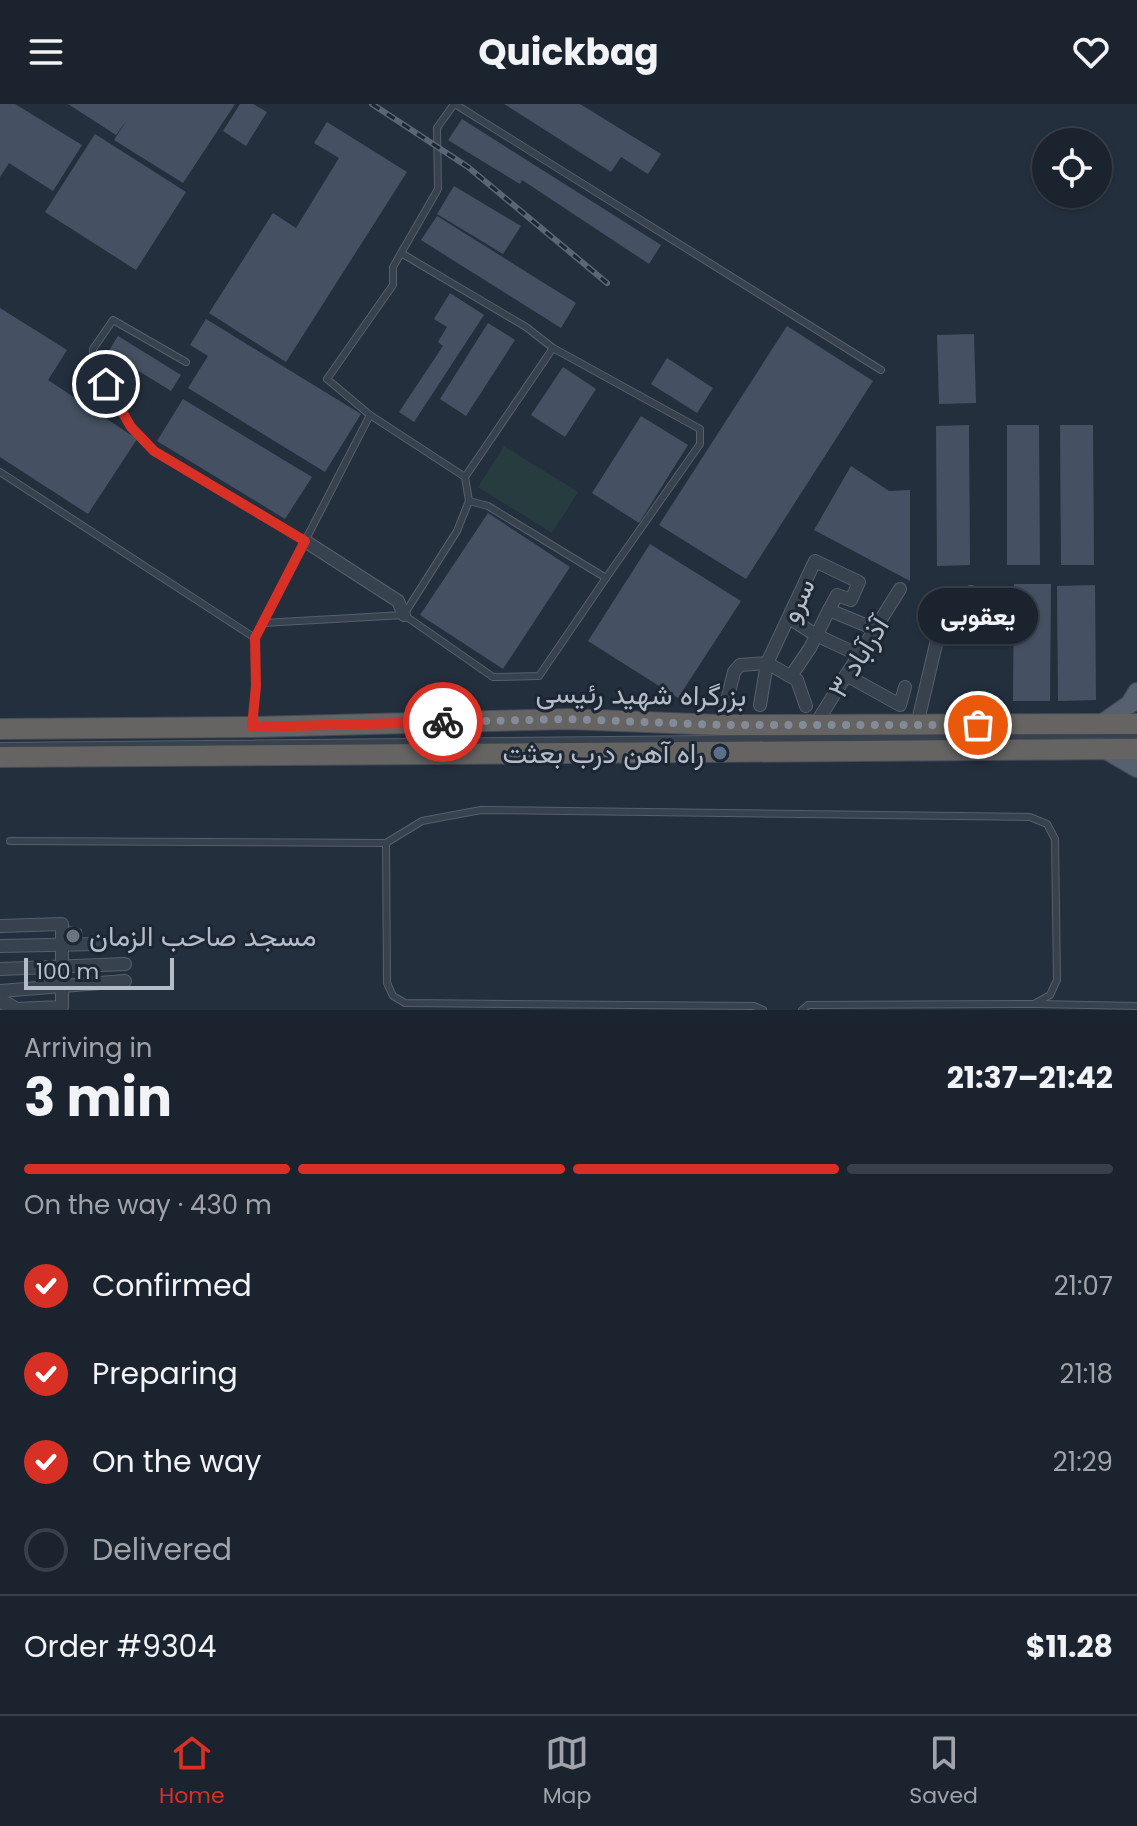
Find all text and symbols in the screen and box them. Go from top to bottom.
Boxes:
text: Quickbag [478,27,659,78]
icon: menu [24,30,68,74]
icon: heart [1069,30,1113,74]
map controls [1032,128,1112,208]
button: locate [1032,128,1112,208]
pin [72,350,140,418]
icon: home [84,362,128,406]
street label: سرو [770,572,825,629]
callout: یعقوبی [918,589,1038,645]
text: یعقوبی [940,598,1016,634]
street label: ۳ آذرآباد [818,607,900,705]
street label: بزرگراه شهید رئیسی [535,673,747,716]
courier [403,682,483,762]
pin [944,691,1012,759]
icon: bike [421,700,465,744]
icon: bag [956,703,1000,747]
place label: راه آهن درب بعثت [503,734,704,773]
marker: راه آهن درب بعثت [711,744,729,762]
place label: مسجد صاحب الزمان [89,917,316,956]
marker: مسجد صاحب الزمان [64,927,82,945]
scale bar [24,954,174,990]
text: 100 m [36,956,99,987]
text: Arriving in [24,1030,153,1066]
text: 21:37–21:42 [947,1056,1113,1099]
text: 3 min [24,1061,172,1134]
text: On the way · 430 m [24,1187,272,1223]
icon: check [24,1264,68,1308]
text: Confirmed [92,1264,252,1307]
text: 21:07 [1054,1268,1113,1304]
icon: check [24,1352,68,1396]
text: Preparing [92,1352,238,1395]
text: 21:18 [1059,1356,1113,1392]
icon: check [24,1440,68,1484]
text: On the way [92,1440,261,1483]
text: 21:29 [1053,1444,1113,1480]
text: Delivered [92,1528,232,1571]
text: Order #9304 [24,1625,216,1668]
text: $11.28 [1026,1625,1113,1668]
tab: Home [159,1731,225,1812]
tab: Map [543,1731,591,1812]
tab: Saved [909,1731,978,1812]

